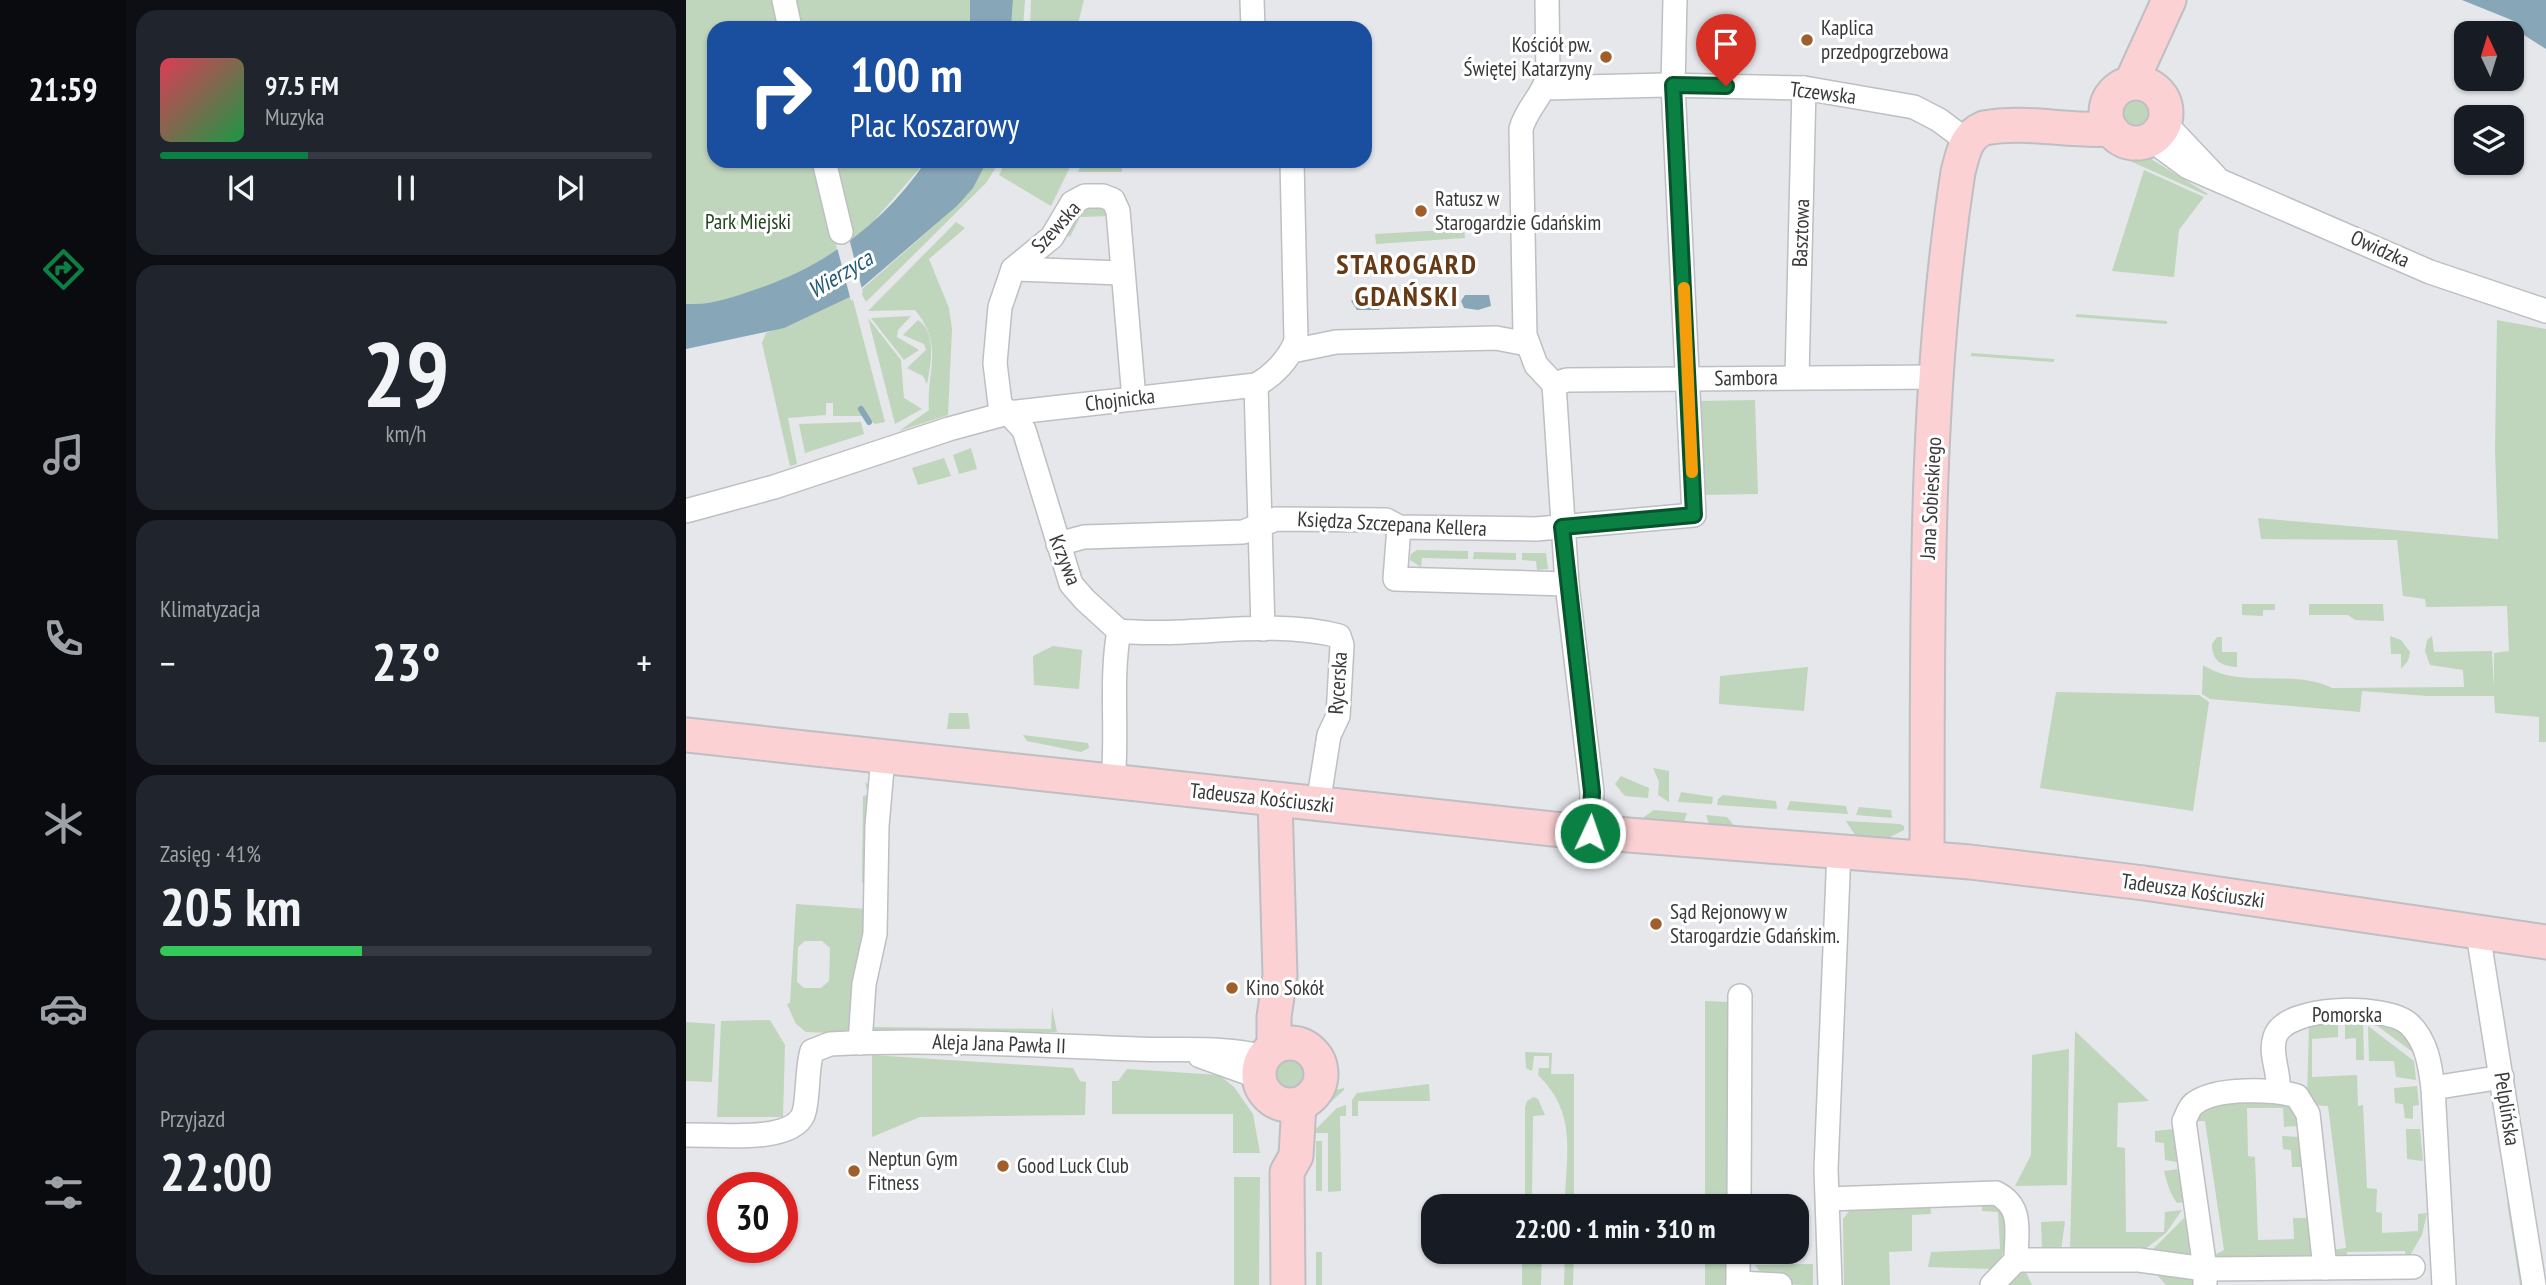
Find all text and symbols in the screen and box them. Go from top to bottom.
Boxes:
pin [1696,14,1756,86]
place label: Kaplica przedpogrzebowa [1821,14,1949,65]
north arrow [2454,21,2524,91]
map controls [2454,21,2524,175]
icon: arrive [1707,25,1745,63]
place label: Kościół pw. Świętej Katarzyny [1464,31,1592,82]
marker: Kaplica przedpogrzebowa [1799,32,1815,48]
text: 100 m [850,42,963,106]
icon: right [735,49,826,140]
marker: Kościół pw. Świętej Katarzyny [1598,49,1614,65]
text: 21:59 [28,68,98,110]
text: 97.5 FM [265,69,339,102]
street label: Tczewska [1789,75,1858,110]
text: Muzyka [265,102,325,131]
text: Plac Koszarowy [850,104,1019,146]
button: layers [2454,105,2524,175]
icon: previous [223,169,261,207]
icon: pause [387,169,425,207]
icon: next [551,169,589,207]
place label: Ratusz w Starogardzie Gdańskim [1435,185,1601,236]
street label: Szewska [1025,195,1086,258]
street label: Basztowa [1786,198,1815,268]
marker: Ratusz w Starogardzie Gdańskim [1413,203,1429,219]
park label: Park Miejski [705,208,791,235]
street label: Owidzka [2347,224,2414,273]
water label: Wierzyca [802,242,879,304]
icon: directions [39,245,88,294]
district label: STAROGARD GDAŃSKI [1336,245,1478,314]
text: 29 [363,314,450,432]
street label: Sambora [1714,363,1778,392]
street label: Chojnicka [1083,382,1156,417]
text: km/h [386,419,426,448]
icon: music [39,430,88,479]
street label: Jana Sobieskiego [1914,436,1947,561]
street label: Księdza Szczepana Kellera [1297,505,1487,542]
street label: Krzywa [1043,531,1088,589]
text: Klimatyzacja [160,594,260,623]
icon: phone [39,614,88,663]
text: 23° [372,628,440,695]
text: − [160,638,176,687]
text: + [636,638,652,687]
street label: Rycerska [1322,651,1353,715]
street label: Tadeusza Kościuszki [1189,777,1335,818]
position arrow [1553,796,1627,870]
icon: climate [39,799,88,848]
text: Zasięg · 41% [160,839,261,868]
street label: Tadeusza Kościuszki [2120,867,2267,914]
text: 205 km [160,873,301,940]
place label: Sąd Rejonowy w Starogardzie Gdańskim. [1670,898,1840,949]
marker: Sąd Rejonowy w Starogardzie Gdańskim. [1648,916,1664,932]
place label: Kino Sokół [1246,974,1324,1001]
marker: Kino Sokół [1224,980,1240,996]
icon: car [39,984,88,1033]
street label: Pomorska [2312,1001,2382,1028]
street label: Aleja Jana Pawła II [932,1028,1066,1059]
street label: Pelplińska [2488,1070,2527,1148]
text: Przyjazd [160,1104,225,1133]
text: 22:00 [160,1138,272,1205]
place label: Neptun Gym Fitness [868,1145,958,1196]
place label: Good Luck Club [1017,1152,1129,1179]
marker: Good Luck Club [995,1158,1011,1174]
marker: Neptun Gym Fitness [846,1163,862,1179]
icon: filters [39,1168,88,1217]
speed limit sign: 30 [707,1172,798,1263]
text: 22:00 · 1 min · 310 m [1515,1212,1715,1245]

